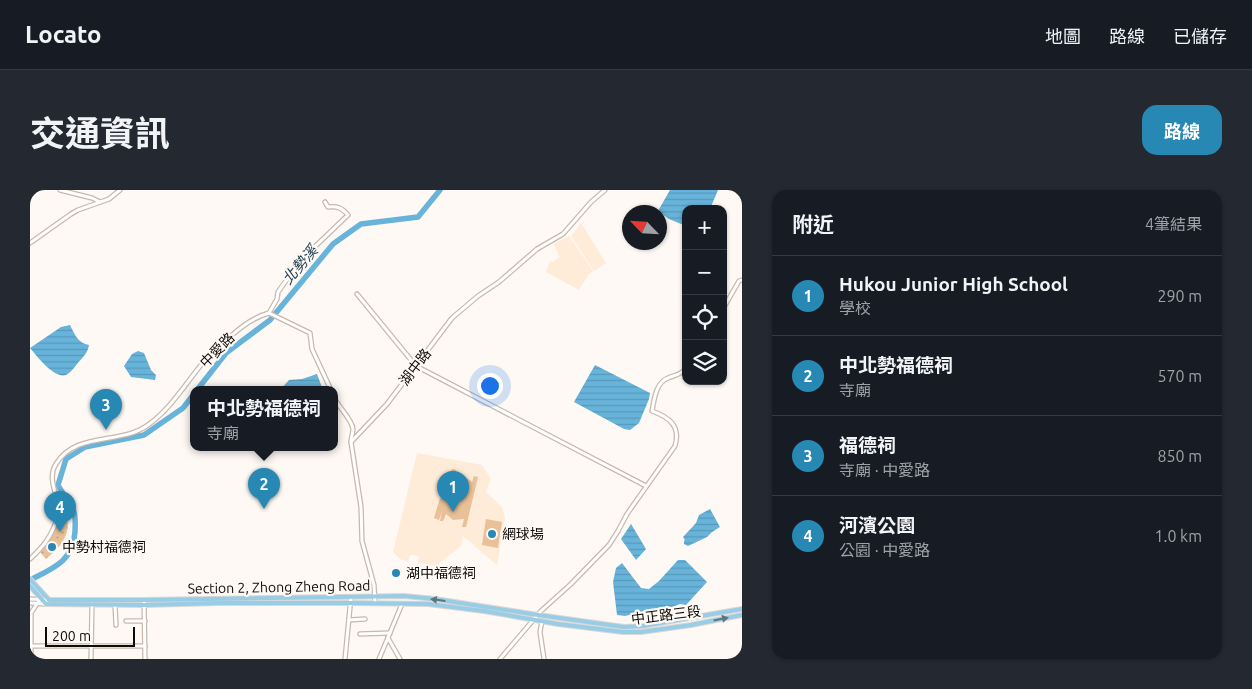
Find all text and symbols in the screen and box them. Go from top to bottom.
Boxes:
text: Locato [25,21,101,48]
text: 地圖 [1045,26,1081,46]
text: 路線 [1109,26,1145,46]
text: 已儲存 [1173,26,1227,46]
button: 路線 [1142,105,1222,155]
text: 交通資訊 [30,113,170,153]
north arrow [622,205,667,250]
map controls [682,205,727,385]
button: + [682,205,727,250]
text: 附近 [792,212,834,236]
text: 4筆結果 [1145,215,1202,233]
water label: 北勢溪 [279,240,322,287]
button: − [682,250,727,295]
text: Hukou Junior High School [839,273,1068,295]
text: 1 [803,287,813,305]
text: 290 m [1157,287,1202,305]
button: locate [682,295,727,340]
text: 學校 [839,299,871,317]
street label: 中愛路 [196,329,238,371]
button: layers [682,340,727,385]
street label: 湖中路 [396,345,434,389]
text: 中北勢福德祠 [839,354,953,376]
text: 2 [803,367,813,385]
text: 570 m [1157,367,1202,385]
your location [477,373,503,399]
text: 寺廟 [839,381,871,399]
popup [190,386,338,451]
pin: 3 [90,389,122,430]
text: 中北勢福德祠 [207,397,321,419]
text: 寺廟 [207,424,239,442]
text: 福德祠 [839,434,896,456]
text: 3 [803,447,813,465]
text: 850 m [1157,447,1202,465]
text: 寺廟 · 中愛路 [839,461,930,479]
pin: 2 [248,468,280,509]
pin: 1 [437,471,469,512]
pin: 4 [44,491,76,532]
text: 河濱公園 [839,514,915,536]
place label: 網球場 [502,526,544,542]
text: 4 [803,527,813,545]
text: 1.0 km [1154,527,1202,545]
marker: 網球場 [486,528,498,540]
place label: 中勢村福德祠 [62,539,146,555]
marker: 中勢村福德祠 [46,541,58,553]
text: 公園 · 中愛路 [839,541,930,559]
place label: 湖中福德祠 [406,565,476,581]
marker: 湖中福德祠 [390,567,402,579]
street label: Section 2, Zhong Zheng Road [187,577,371,597]
one-way arrow [429,596,445,604]
street label: 中正路三段 [630,603,702,627]
one-way arrow [713,615,728,623]
scale bar [45,624,135,647]
text: 200 m [52,628,91,644]

